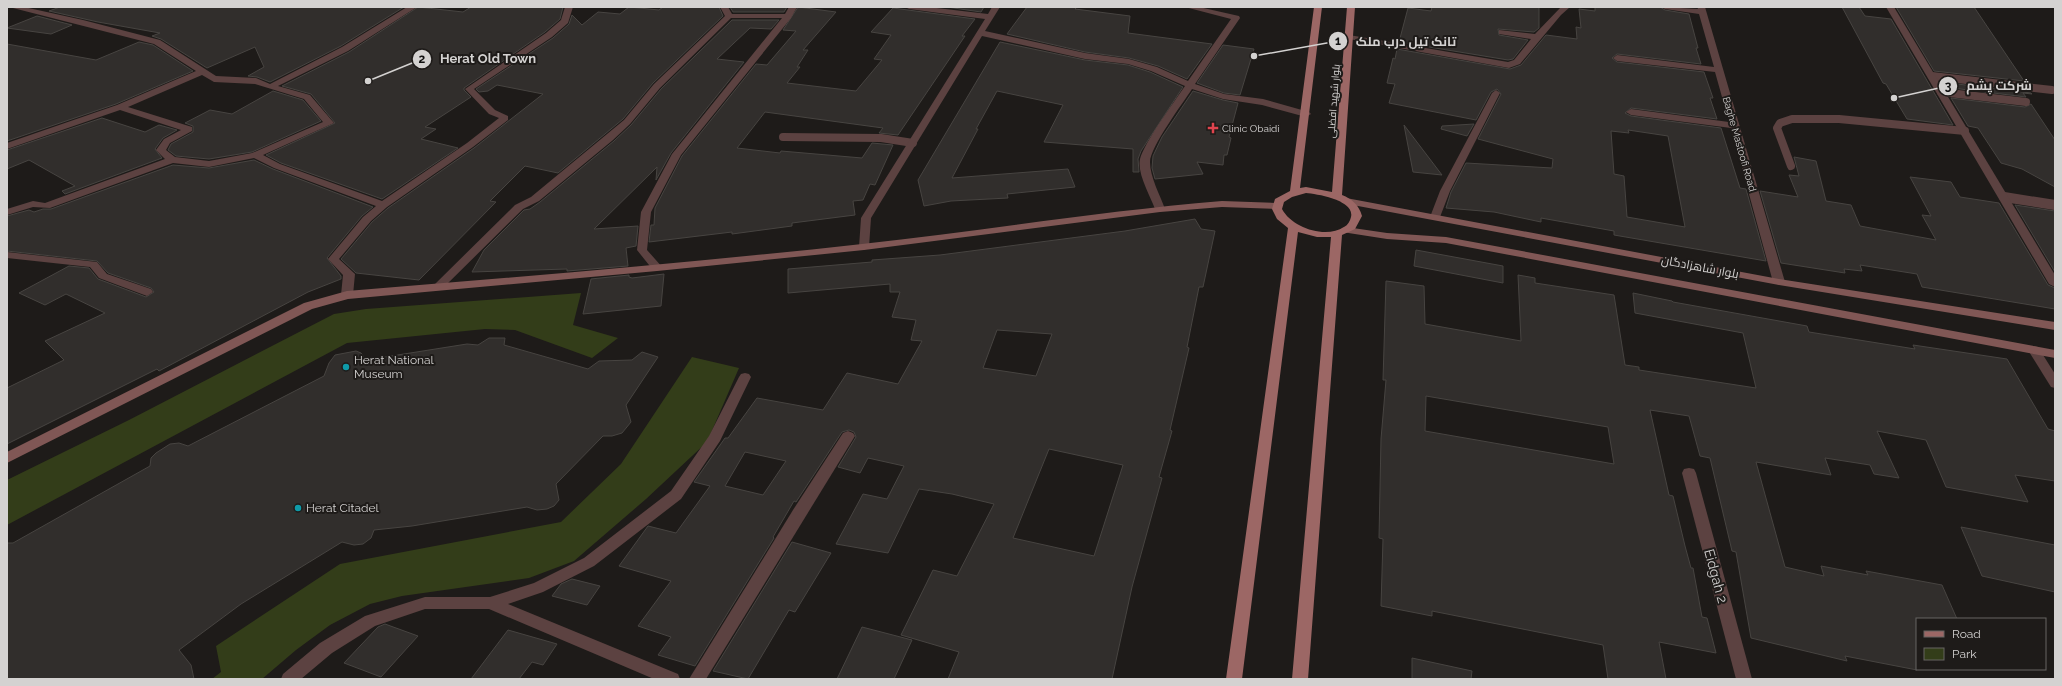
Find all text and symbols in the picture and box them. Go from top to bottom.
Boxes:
callout: تانک تیل درب ملک [1328,29,1465,54]
text: 1 [1335,34,1341,48]
text: تانک تیل درب ملک [1356,34,1456,49]
callout: Herat Old Town [412,46,545,71]
text: Herat Old Town [440,51,536,66]
text: 2 [419,52,426,66]
street label: بلوار شهید افضلی [1325,64,1343,139]
callout: شرکت پشم [1938,73,2040,98]
text: شرکت پشم [1966,78,2032,95]
text: 3 [1945,79,1952,93]
street label: Baghe Mastoofi Road [1721,95,1758,193]
marker: Clinic Obaidi [1207,122,1219,134]
place label: Clinic Obaidi [1222,123,1280,134]
street label: بلوار شاهزادگان [1660,253,1740,281]
place label: Herat National Museum [354,353,435,381]
marker: Herat National Museum [341,362,351,372]
place label: Herat Citadel [306,501,379,515]
marker: Herat Citadel [293,503,303,513]
street label: Eidgah 2 [1701,547,1731,605]
legend [1916,618,2046,670]
text: Road [1952,627,1981,641]
text: Park [1952,647,1977,661]

